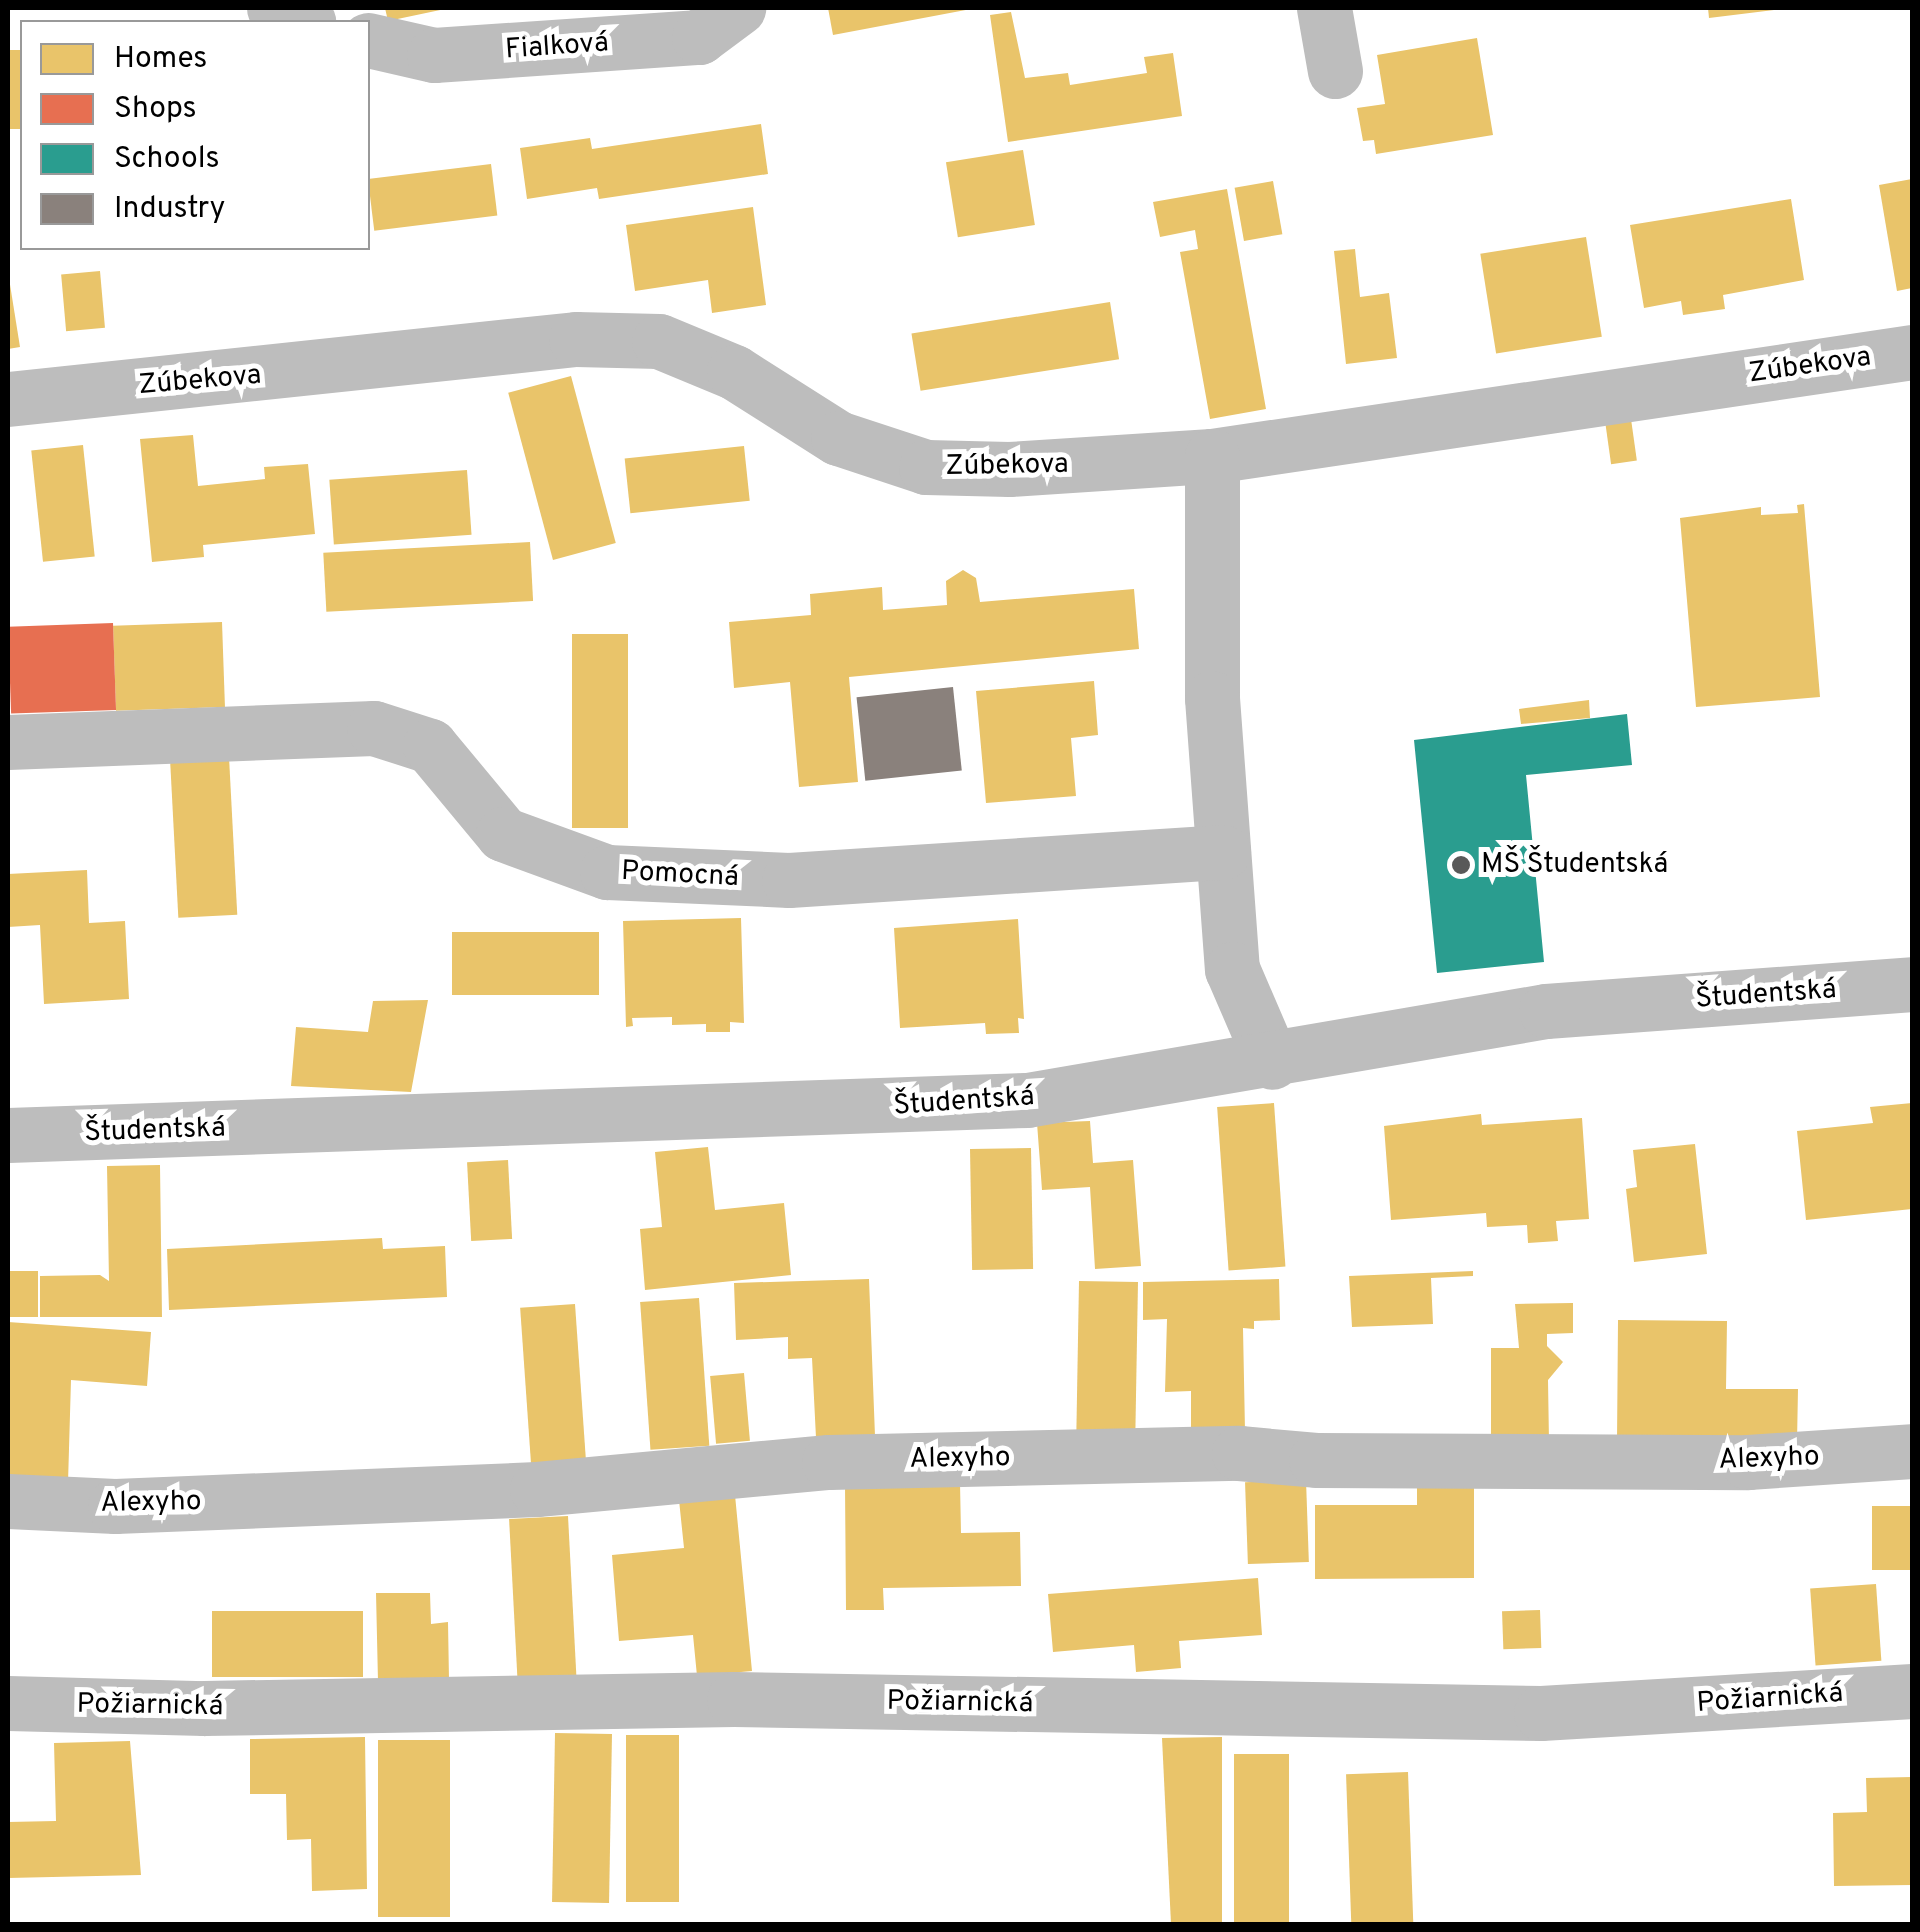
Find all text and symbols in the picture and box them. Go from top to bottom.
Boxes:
legend [20,20,370,250]
street label: Fialková [504,27,610,67]
text: Homes [114,41,207,78]
text: Shops [114,91,197,128]
text: Schools [114,141,220,178]
text: Industry [114,191,225,228]
street label: Zúbekova [1747,341,1873,391]
street label: Zúbekova [137,359,263,403]
street label: Zúbekova [945,448,1069,484]
place label: MŠ Študentská [1481,848,1668,882]
marker: MŠ Študentská [1450,854,1472,876]
street label: Pomocná [620,855,740,895]
street label: Študentská [1694,973,1838,1017]
street label: Študentská [892,1080,1036,1124]
street label: Študentská [84,1112,226,1150]
street label: Alexyho [1718,1440,1820,1478]
street label: Alexyho [909,1441,1011,1477]
street label: Alexyho [100,1485,202,1521]
street label: Požiarnická [1696,1677,1844,1721]
street label: Požiarnická [886,1685,1034,1721]
street label: Požiarnická [76,1688,224,1724]

